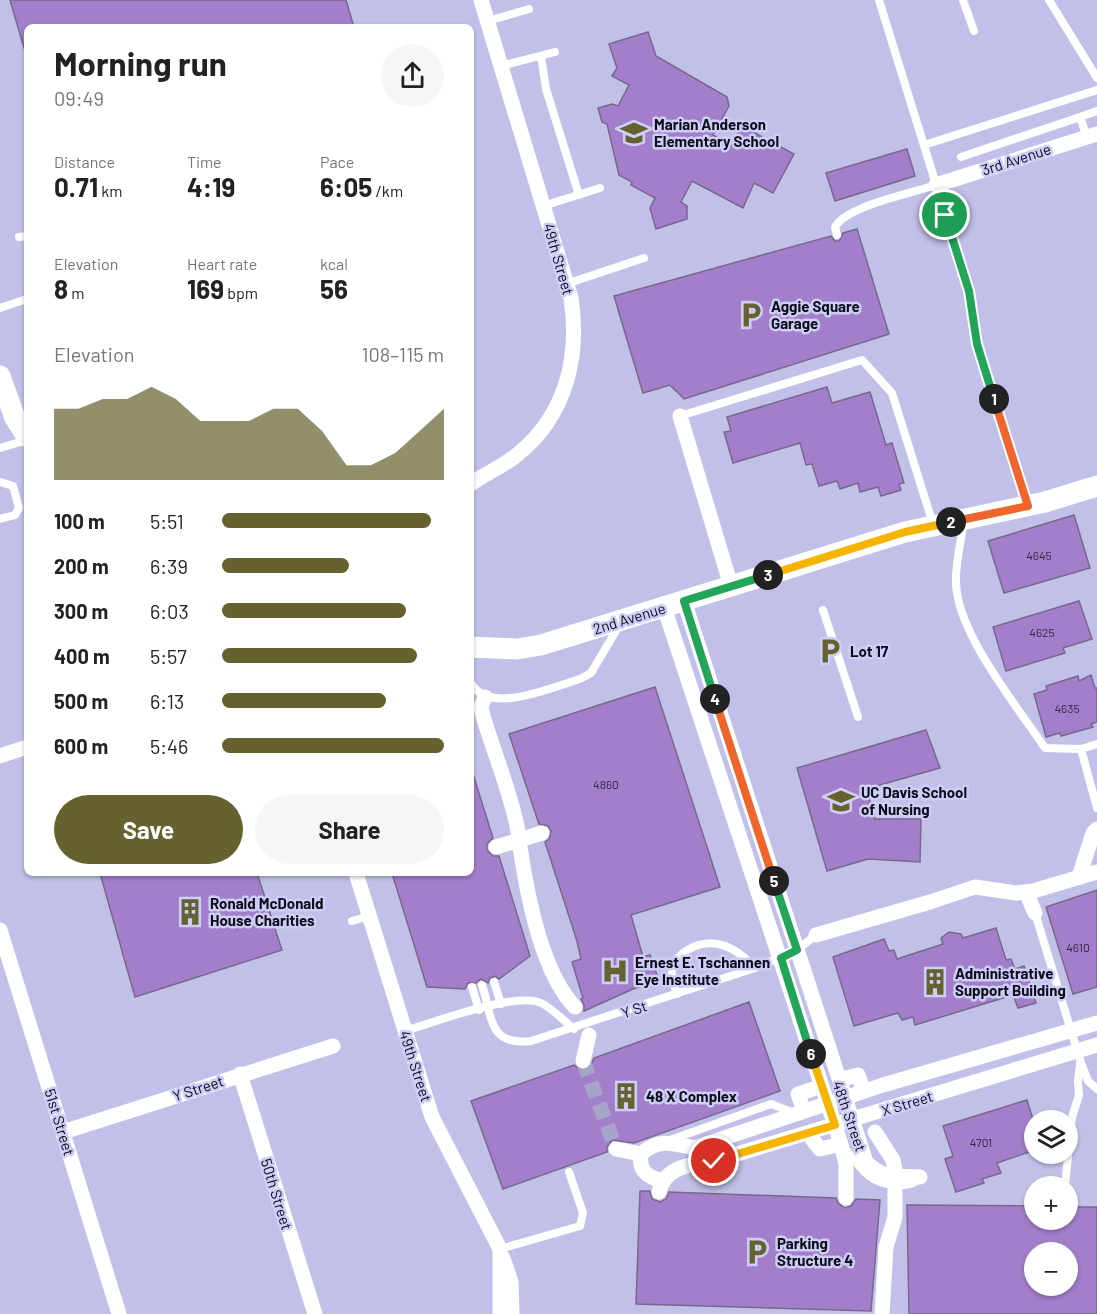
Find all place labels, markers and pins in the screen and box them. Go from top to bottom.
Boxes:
place label: Marian Anderson Elementary School [654,115,779,150]
school or university icon: Marian Anderson Elementary School [619,118,649,148]
pin [919,189,970,240]
place label: Aggie Square Garage [771,297,860,332]
parking icon: Aggie Square Garage [736,300,766,330]
pin: 1 [979,384,1009,414]
pin: 2 [936,507,966,537]
pin: 3 [753,560,783,590]
parking icon: Lot 17 [815,636,845,666]
place label: Lot 17 [850,642,889,660]
pin: 4 [700,684,730,714]
place label: UC Davis School of Nursing [861,783,967,818]
school or university icon: UC Davis School of Nursing [826,786,856,816]
pin: 5 [759,866,789,896]
place label: Ronald McDonald House Charities [210,894,323,929]
building icon: Ronald McDonald House Charities [175,897,205,927]
place label: Ernest E. Tschannen Eye Institute [635,953,770,988]
hospital icon: Ernest E. Tschannen Eye Institute [600,956,630,986]
place label: Administrative Support Building [955,964,1066,999]
building icon: Administrative Support Building [920,967,950,997]
pin: 6 [796,1039,826,1069]
building icon: 48 X Complex [611,1081,641,1111]
place label: 48 X Complex [646,1087,737,1105]
pin [688,1135,739,1186]
place label: Parking Structure 4 [777,1234,853,1269]
parking icon: Parking Structure 4 [742,1237,772,1267]

